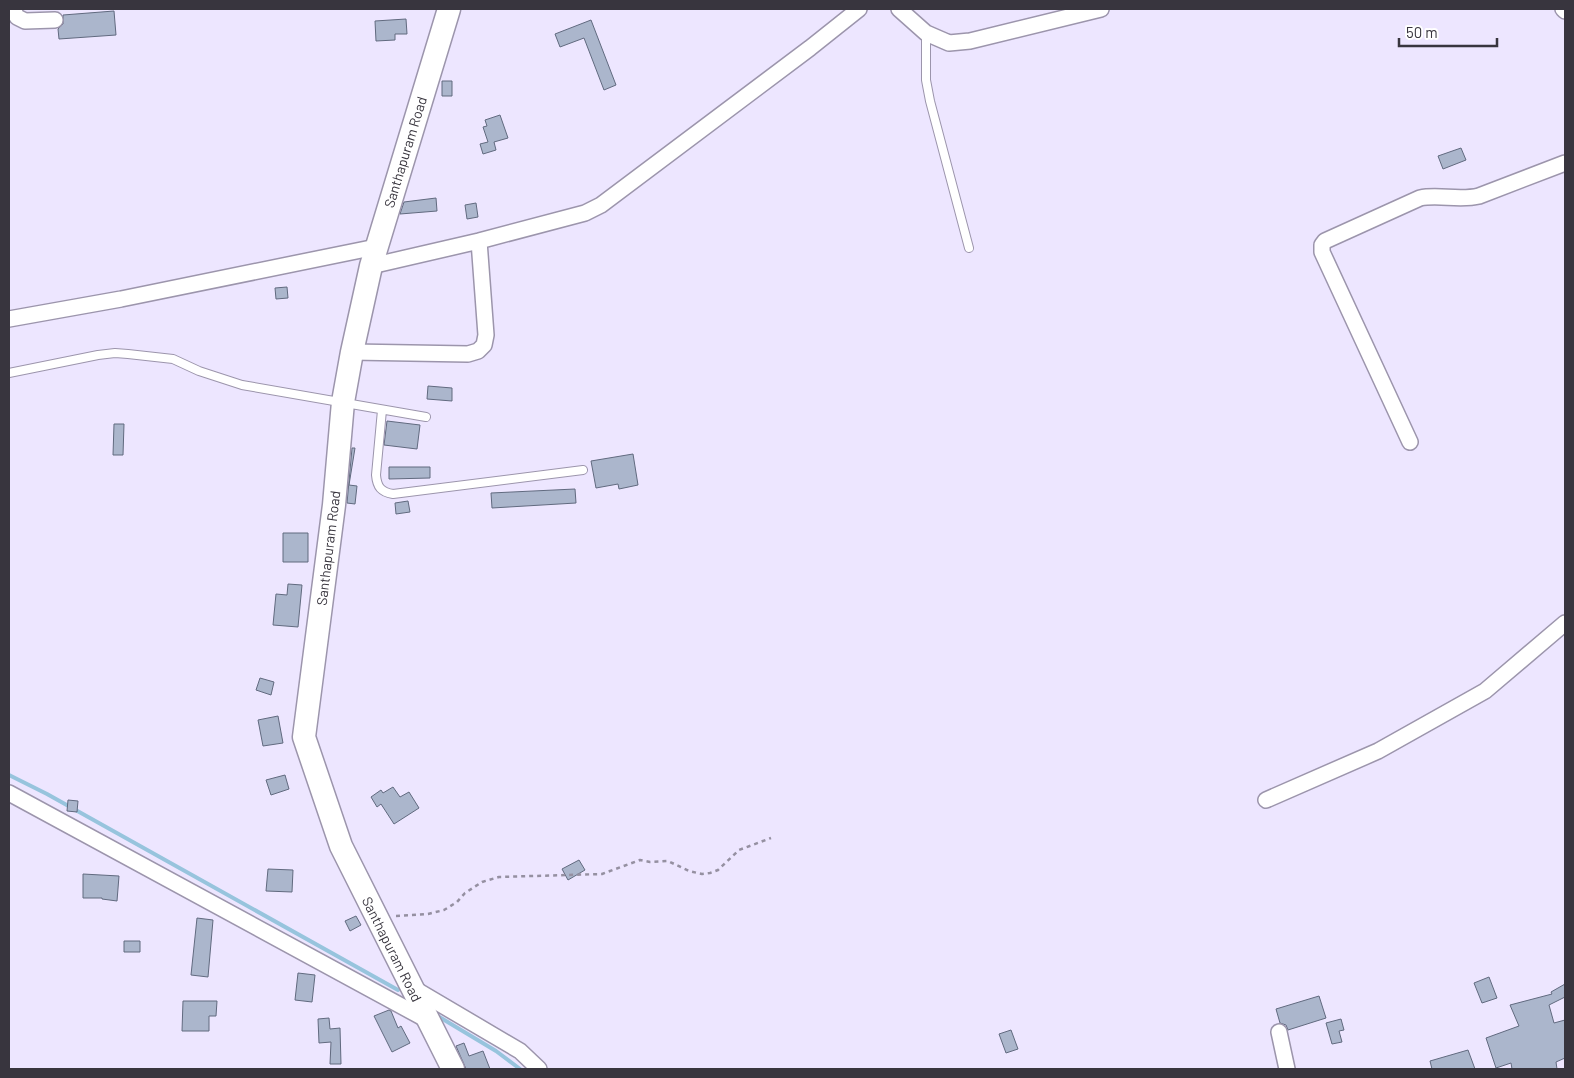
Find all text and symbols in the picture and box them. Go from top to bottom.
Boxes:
scale bar [1399,15,1496,47]
text: 50 m [1406,23,1438,41]
street label: Santhapuram Road [380,94,430,210]
street label: Santhapuram Road [313,490,343,606]
street label: Santhapuram Road [359,893,426,1004]

